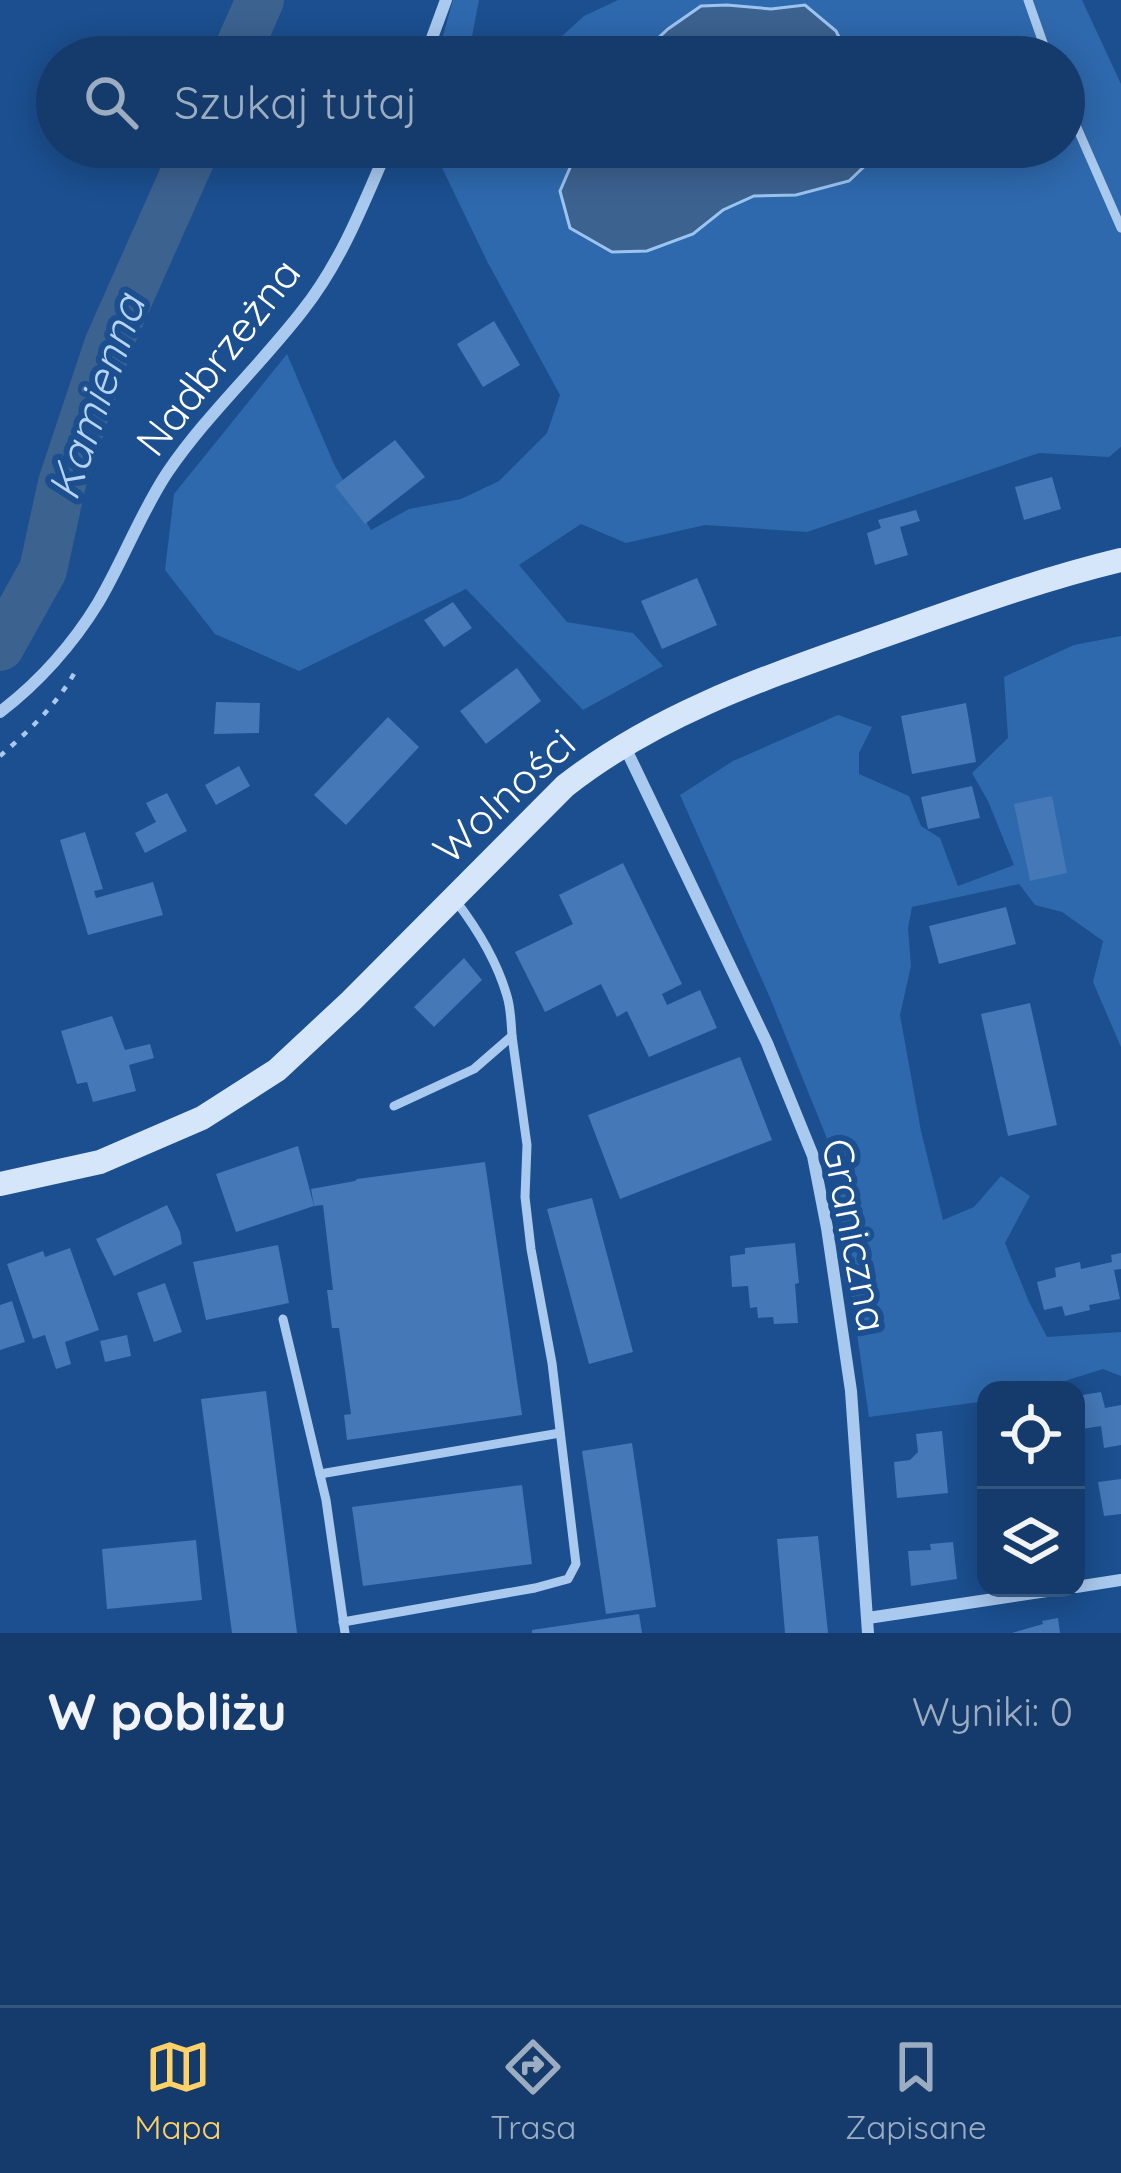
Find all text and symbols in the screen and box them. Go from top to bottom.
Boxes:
search box [36,36,1085,168]
icon: search [78,69,144,135]
text: Szukaj tutaj [174,74,418,130]
street label: Nadbrzeżna [124,247,311,466]
water label: Kamienna [34,284,157,507]
street label: Wolności [422,717,586,875]
street label: Graniczna [811,1134,900,1336]
map controls [977,1381,1085,1597]
button: locate [977,1381,1085,1489]
button: layers [977,1489,1085,1597]
text: W pobliżu [48,1679,287,1743]
text: Wyniki: 0 [912,1687,1073,1736]
tab: Mapa [134,2034,222,2147]
tab: Trasa [490,2034,576,2147]
tab: Zapisane [845,2034,987,2147]

